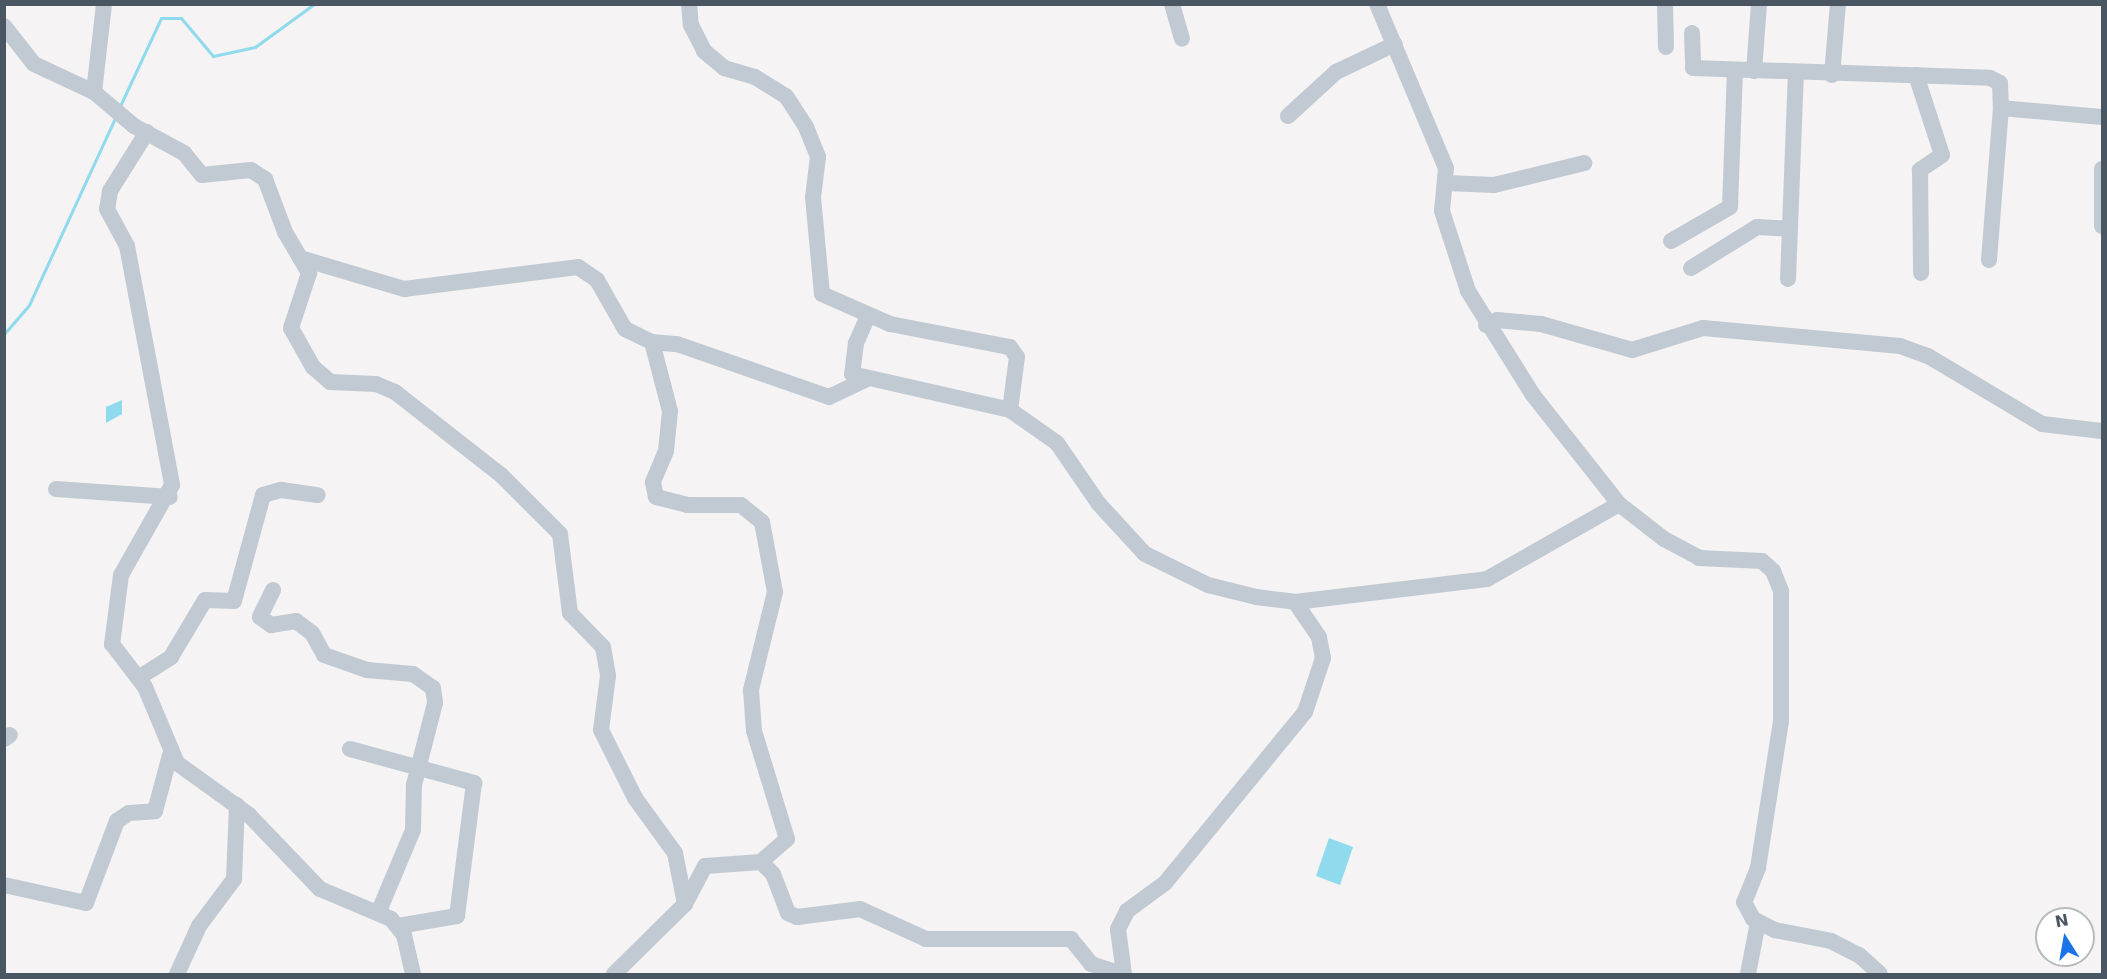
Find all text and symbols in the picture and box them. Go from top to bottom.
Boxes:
north arrow [2035,907,2095,967]
text: N [2053,910,2070,931]

